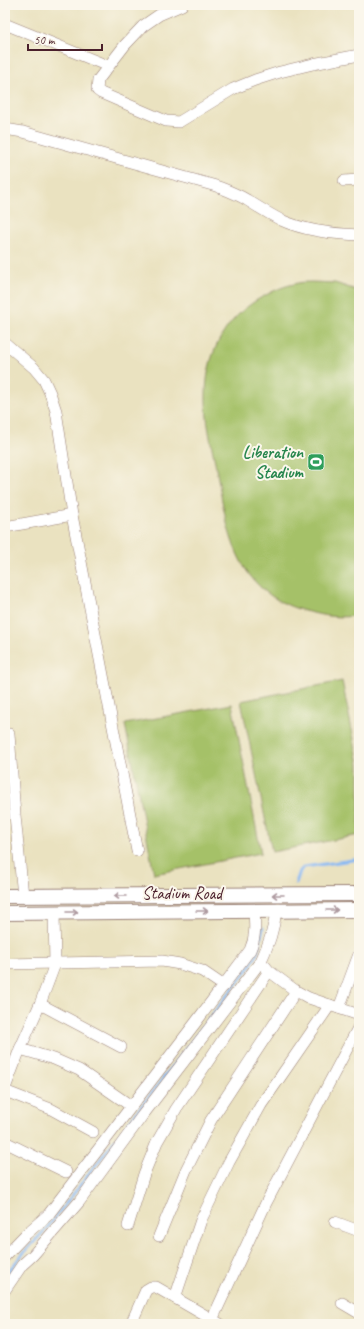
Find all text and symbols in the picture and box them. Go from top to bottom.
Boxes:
scale bar [28,26,102,52]
text: 50 m [34,32,56,48]
place label: Liberation Stadium [243,442,304,483]
sports icon: Liberation Stadium [306,452,326,472]
street label: Stadium Road [142,883,224,904]
one-way arrow [272,891,285,899]
one-way arrow [114,892,127,900]
one-way arrow [325,906,338,914]
one-way arrow [195,907,208,915]
one-way arrow [65,908,78,916]

